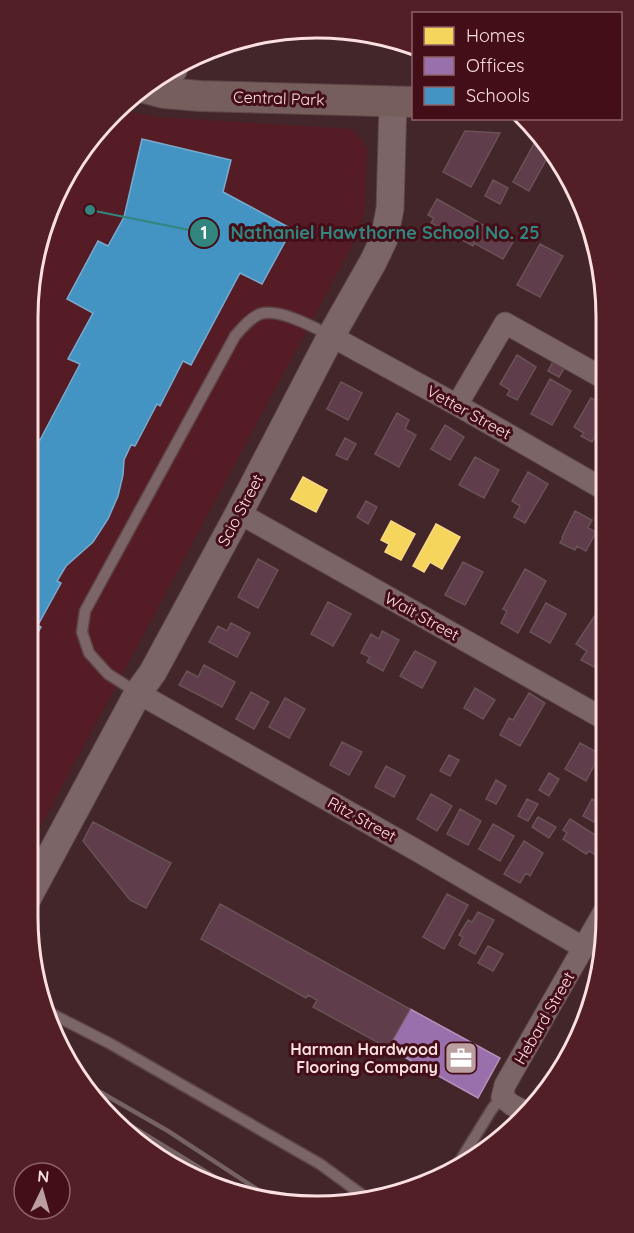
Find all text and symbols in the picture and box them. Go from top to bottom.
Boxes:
legend [412,12,622,120]
text: Homes [466,24,525,47]
text: Offices [466,54,525,77]
text: Schools [466,84,530,107]
street label: Central Park [233,86,325,110]
callout: Nathaniel Hawthorne School No. 25 [189,215,552,251]
text: 1 [200,221,208,244]
text: Nathaniel Hawthorne School No. 25 [230,221,540,244]
street label: Vetter Street [423,381,515,443]
street label: Scio Street [213,471,267,549]
street label: Wait Street [381,587,463,645]
street label: Ritz Street [324,792,400,846]
street label: Hebard Street [509,968,579,1068]
place label: Harman Hardwood Flooring Company [290,1039,438,1077]
office icon: Harman Hardwood Flooring Company [443,1040,479,1076]
north arrow [12,1161,72,1221]
text: N [37,1166,50,1187]

